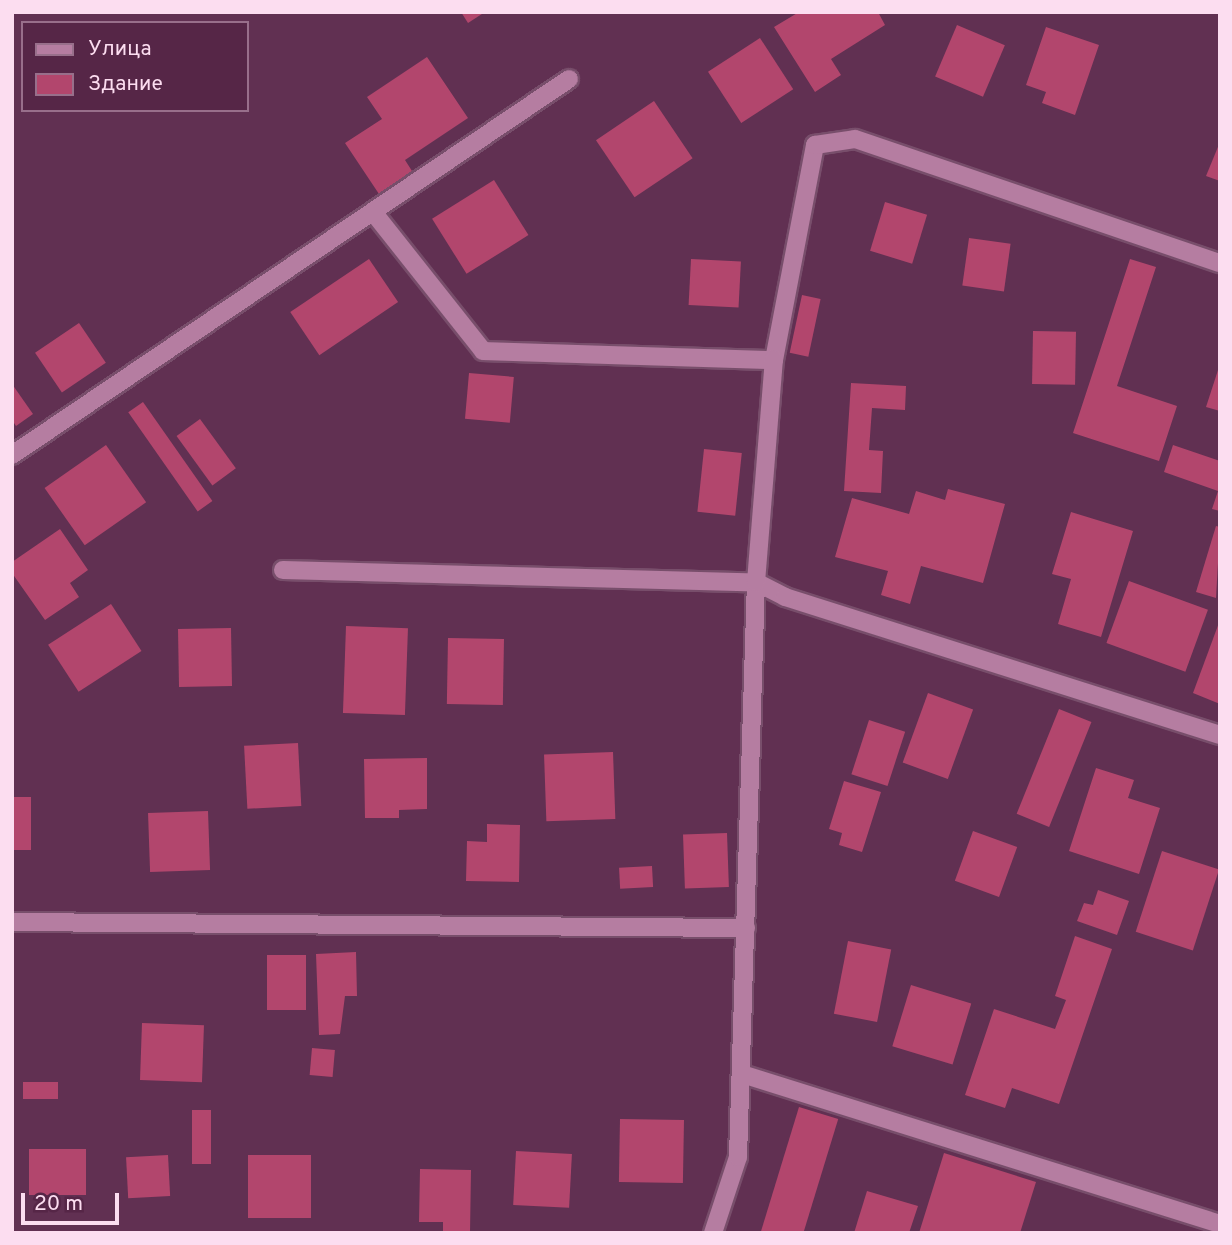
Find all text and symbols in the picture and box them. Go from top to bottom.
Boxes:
legend [21,21,248,112]
text: Улица [88,36,152,63]
text: Здание [88,71,163,98]
scale bar [24,1178,122,1222]
text: 20 m [34,1191,83,1218]

